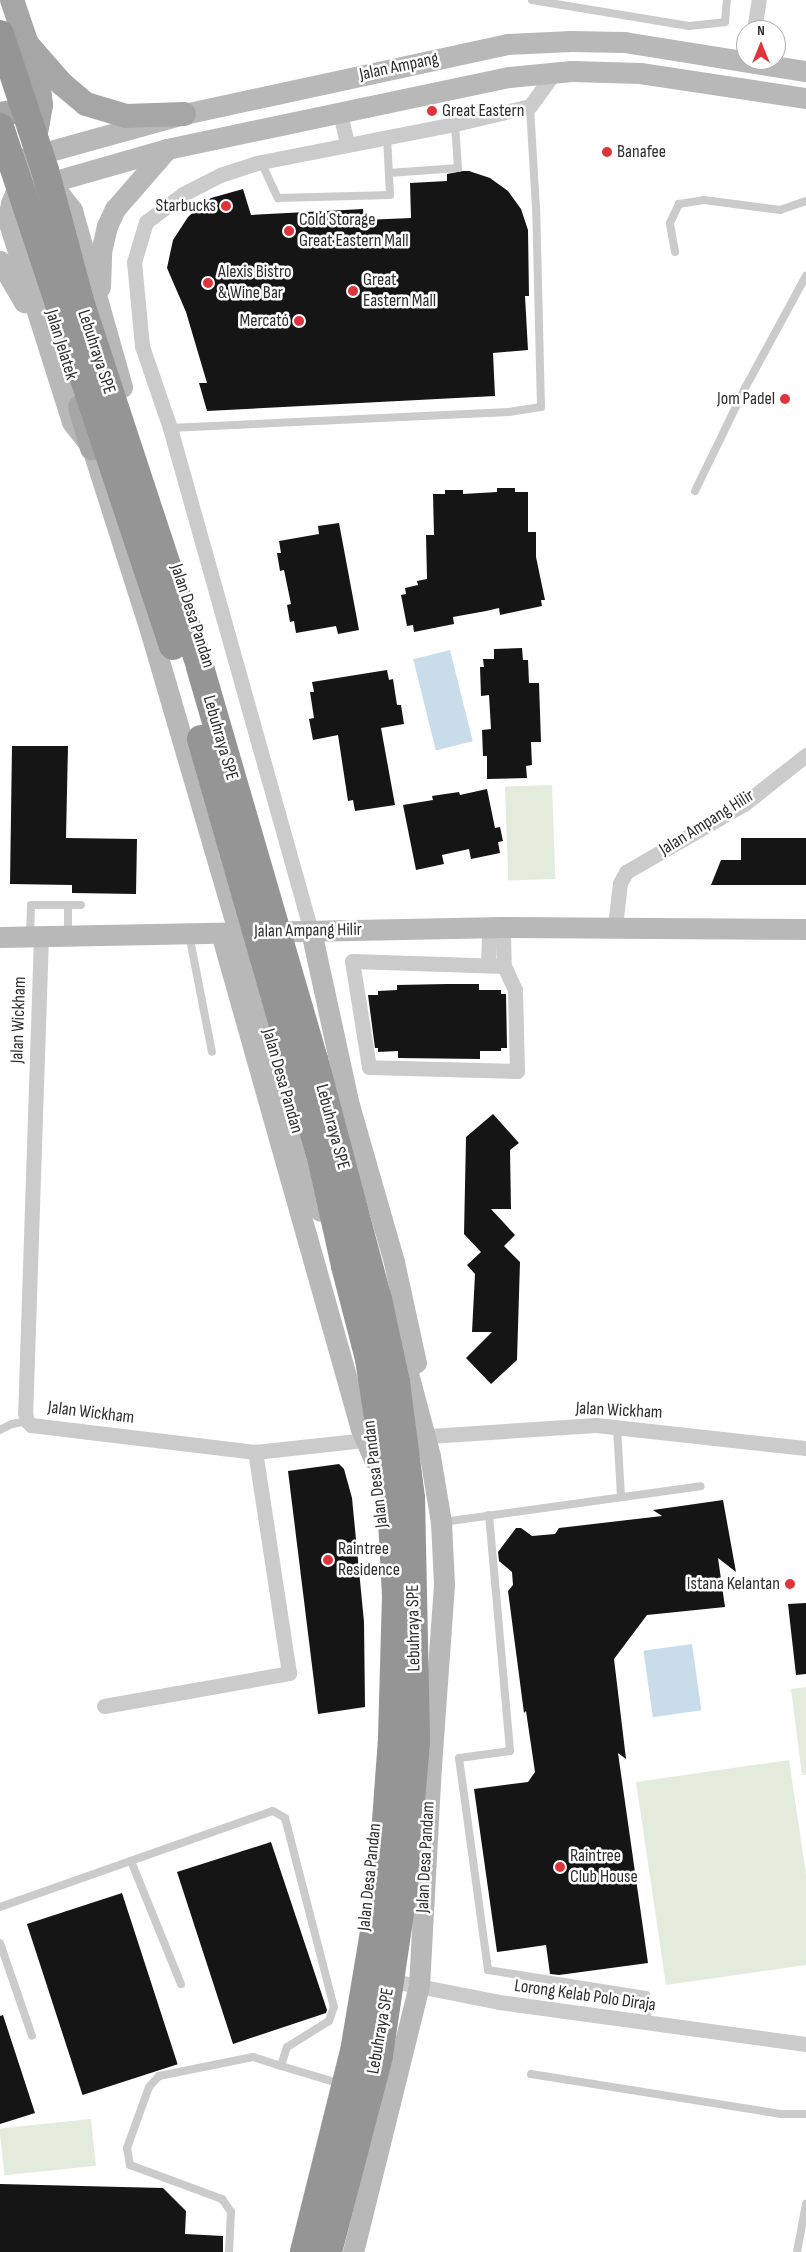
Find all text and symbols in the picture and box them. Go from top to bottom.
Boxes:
north arrow [736,20,786,70]
text: N [757,22,765,39]
street label: Jalan Ampang [357,48,441,86]
place label: Great Eastern [442,100,524,122]
marker: Great Eastern [426,105,438,117]
place label: Banafee [617,141,666,163]
marker: Banafee [601,146,613,158]
place label: Starbucks [156,195,216,217]
marker: Starbucks [220,200,232,212]
place label: Cold Storage Great Eastern Mall [299,210,409,252]
marker: Cold Storage Great Eastern Mall [283,225,295,237]
place label: Alexis Bistro & Wine Bar [218,262,291,304]
place label: Great Eastern Mall [363,270,436,312]
marker: Alexis Bistro & Wine Bar [202,277,214,289]
marker: Great Eastern Mall [347,285,359,297]
street label: Jalan Jelatek [40,307,82,383]
street label: Lebuhraya SPE [72,307,120,397]
place label: Mercató [239,310,289,332]
marker: Mercató [293,315,305,327]
place label: Jom Padel [717,388,775,410]
marker: Jom Padel [779,393,791,405]
street label: Jalan Desa Pandan [165,561,219,671]
street label: Lebuhraya SPE [198,693,242,783]
street label: Jalan Ampang Hilir [656,785,758,861]
street label: Jalan Ampang Hilir [254,919,362,943]
street label: Jalan Wickham [7,976,31,1064]
street label: Jalan Desa Pandan [257,1026,307,1136]
street label: Lebuhraya SPE [310,1082,354,1172]
street label: Jalan Wickham [47,1397,135,1429]
street label: Jalan Wickham [575,1398,663,1424]
street label: Jalan Desa Pandan [359,1419,393,1529]
place label: Raintree Residence [338,1539,400,1582]
marker: Raintree Residence [322,1554,334,1566]
place label: Istana Kelantan [687,1573,780,1595]
marker: Istana Kelantan [784,1578,796,1590]
street label: Lebuhraya SPE [402,1584,426,1672]
street label: Jalan Desa Pandam [412,1801,440,1913]
street label: Jalan Desa Pandan [354,1822,386,1932]
place label: Raintree Club House [570,1846,638,1888]
marker: Raintree Club House [554,1861,566,1873]
street label: Lorong Kelab Polo Diraja [513,1975,657,2017]
street label: Lebuhraya SPE [363,1986,399,2076]

